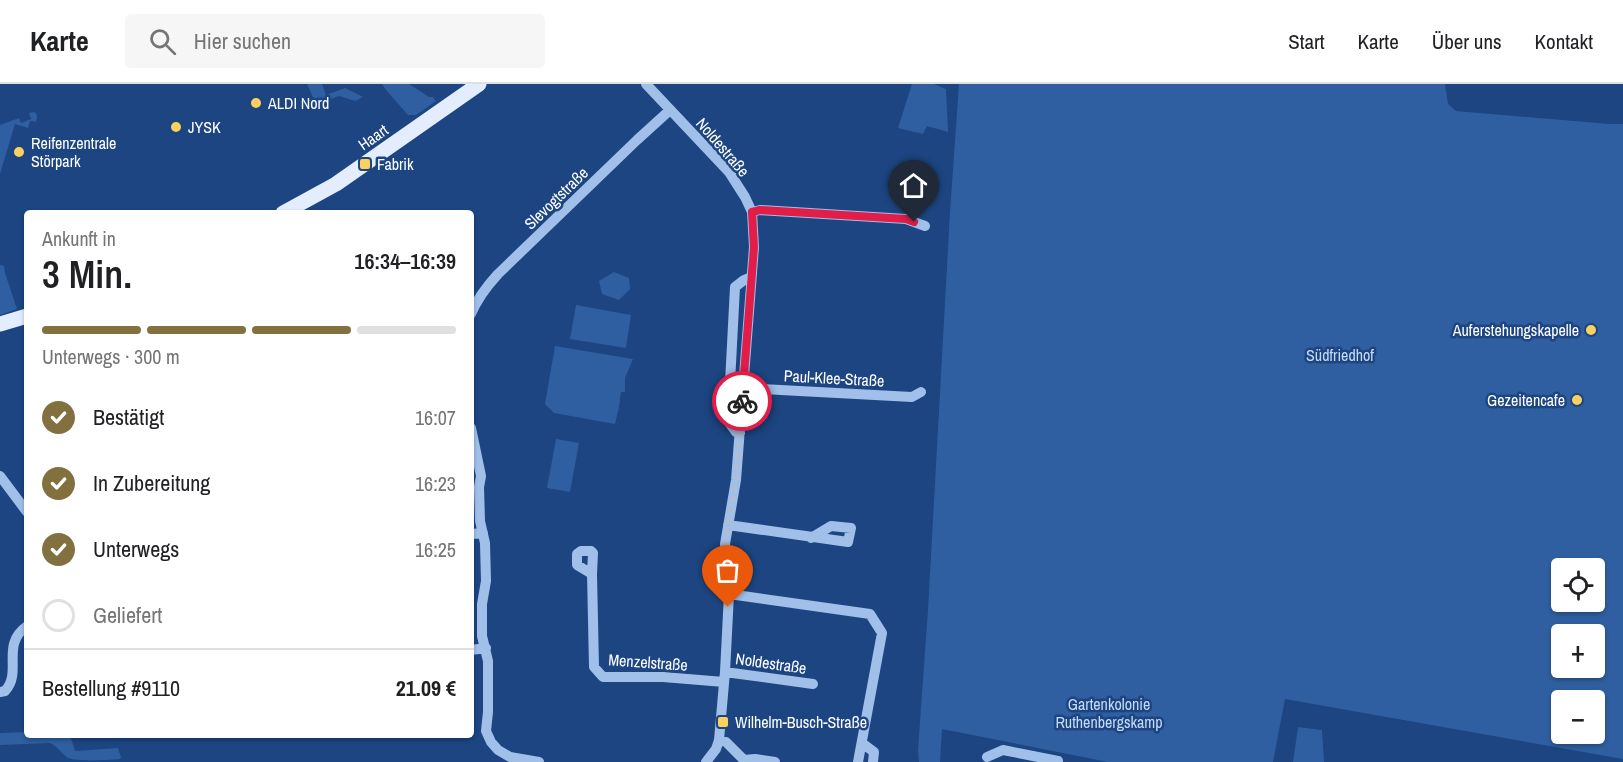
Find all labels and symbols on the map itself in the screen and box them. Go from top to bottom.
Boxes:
place label: ALDI Nord [267,92,329,114]
marker: ALDI Nord [249,96,263,110]
street label: Noldestraße [691,113,755,181]
place label: JYSK [188,116,221,138]
street label: Haart [354,119,393,155]
marker: JYSK [169,120,183,134]
place label: Reifenzentrale Störpark [31,132,116,172]
marker: Reifenzentrale Störpark [12,145,26,159]
place label: Fabrik [377,153,414,175]
marker: Fabrik [358,157,372,171]
pin [888,160,939,222]
street label: Slevogtstraße [519,162,593,234]
place label: Auferstehungskapelle [1452,319,1579,341]
marker: Auferstehungskapelle [1584,323,1598,337]
park label: Südfriedhof [1306,344,1374,366]
street label: Paul-Klee-Straße [783,364,885,392]
courier [712,371,772,431]
place label: Gezeitencafe [1487,389,1565,411]
marker: Gezeitencafe [1570,393,1584,407]
pin [702,545,753,607]
street label: Noldestraße [734,647,808,679]
street label: Menzelstraße [608,648,688,676]
park label: Gartenkolonie Ruthenbergskamp [1055,693,1163,733]
place label: Wilhelm-Busch-Straße [735,711,867,733]
marker: Wilhelm-Busch-Straße [716,715,730,729]

